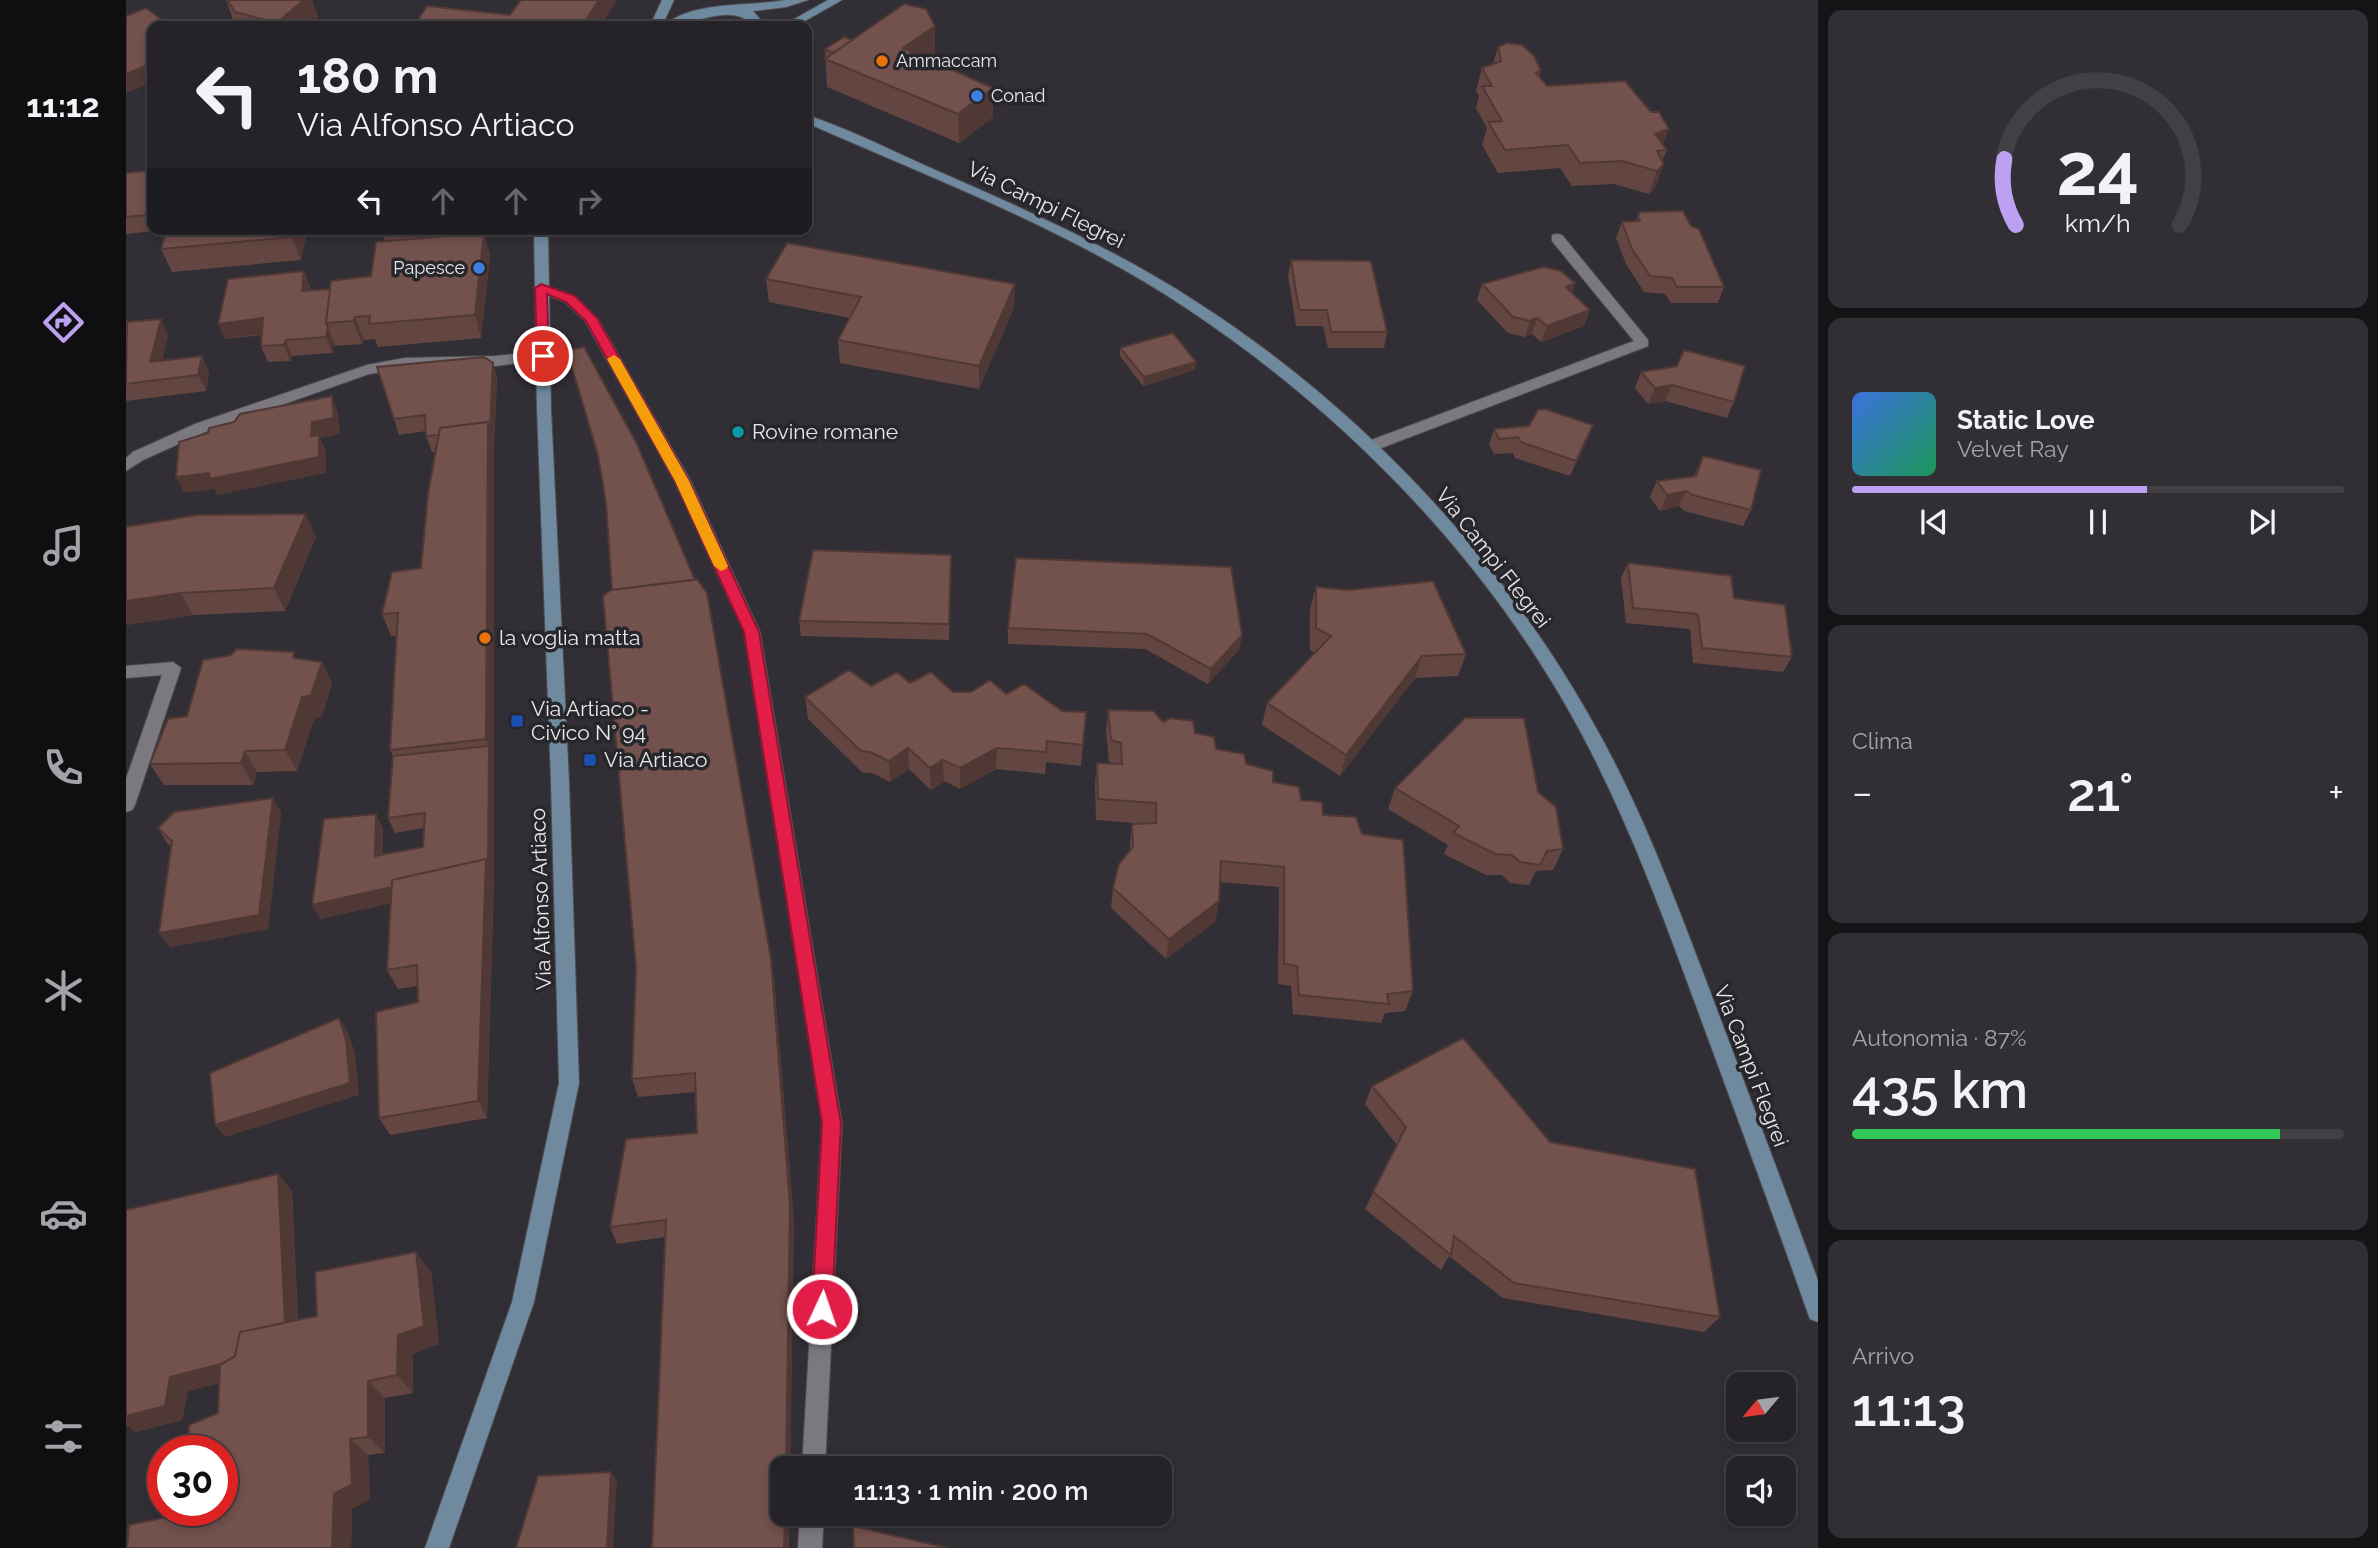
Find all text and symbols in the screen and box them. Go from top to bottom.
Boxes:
text: 180 m [297,47,438,104]
icon: left [182,49,273,140]
place label: Ammaccam [896,50,997,71]
marker: Ammaccam [874,53,890,69]
place label: Conad [991,85,1046,106]
text: 11:12 [26,87,100,124]
marker: Conad [969,88,985,104]
text: Via Alfonso Artiaco [297,106,575,143]
text: 24 [2057,127,2139,212]
street label: Via Campi Flegrei [964,156,1129,253]
icon: left [351,182,389,220]
icon: ahead [424,182,462,220]
icon: ahead [497,182,535,220]
icon: right [570,182,608,220]
text: km/h [2065,208,2131,238]
place label: Papesce [393,257,465,278]
marker: Papesce [471,260,487,276]
icon: directions [39,298,88,347]
pin [513,326,573,386]
icon: arrive [524,337,562,375]
text: Static Love [1957,405,2095,435]
place label: Rovine romane [752,419,898,444]
marker: Rovine romane [730,424,746,440]
text: Velvet Ray [1957,435,2069,462]
street label: Via Campi Flegrei [1431,483,1556,633]
icon: previous [1915,503,1953,541]
icon: pause [2079,503,2117,541]
icon: next [2243,503,2281,541]
icon: music [39,521,88,570]
place label: la voglia matta [499,625,641,650]
marker: la voglia matta [477,630,493,646]
place label: Via Artiaco - Civico N° 94 [531,696,649,745]
marker: Via Artiaco - Civico N° 94 [509,713,525,729]
text: Clima [1852,727,1913,754]
icon: phone [39,743,88,792]
place label: Via Artiaco [604,747,708,772]
marker: Via Artiaco [582,752,598,768]
text: 21° [2067,762,2134,823]
text: − [1852,770,1872,815]
text: + [2328,770,2344,815]
street label: Via Alfonso Artiaco [525,808,556,990]
icon: climate [39,966,88,1015]
street label: Via Campi Flegrei [1709,982,1794,1150]
text: Autonomia · 87% [1852,1024,2026,1051]
text: 435 km [1852,1059,2028,1120]
icon: car [39,1189,88,1238]
position arrow [785,1272,859,1346]
text: Arrivo [1852,1342,1914,1369]
north arrow [1726,1372,1796,1442]
map controls [1726,1372,1796,1526]
text: 11:13 [1852,1377,1966,1438]
icon: filters [39,1412,88,1461]
speed limit sign: 30 [147,1435,238,1526]
button: sound [1726,1456,1796,1526]
text: 11:13 · 1 min · 200 m [854,1476,1088,1506]

